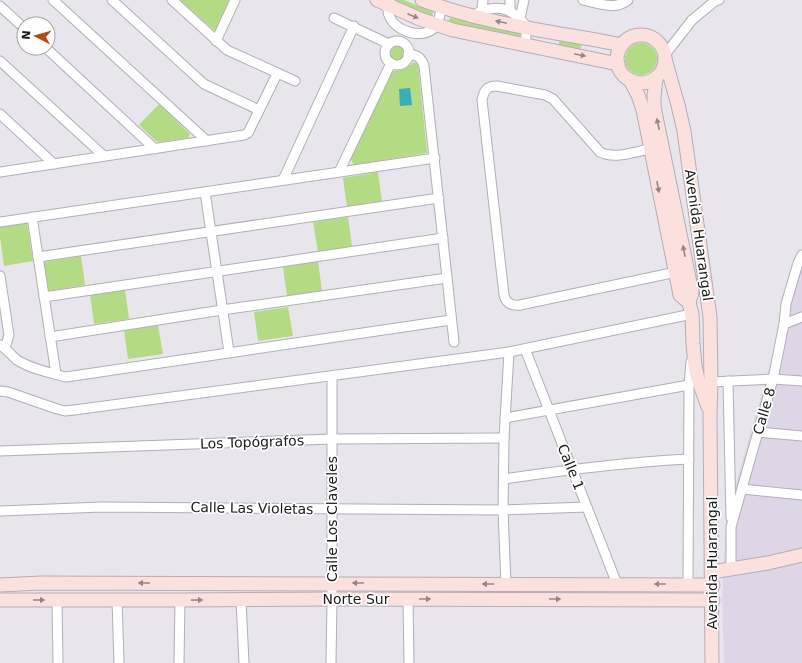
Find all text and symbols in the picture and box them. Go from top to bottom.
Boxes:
one-way arrow [407,13,418,19]
north arrow [16,16,56,56]
one-way arrow [495,19,507,25]
text: N [20,30,33,40]
one-way arrow [574,53,586,59]
one-way arrow [654,118,660,130]
street label: Avenida Huarangal [682,168,716,302]
one-way arrow [656,181,662,193]
one-way arrow [680,245,686,258]
street label: Calle 8 [750,386,778,436]
street label: Los Topógrafos [200,432,304,452]
street label: Calle 1 [555,442,587,492]
street label: Calle Los Claveles [324,456,340,582]
street label: Avenida Huarangal [704,497,720,629]
street label: Calle Las Violetas [190,499,314,517]
one-way arrow [137,580,150,586]
one-way arrow [351,580,364,586]
one-way arrow [481,581,494,587]
one-way arrow [653,581,666,587]
street label: Norte Sur [323,591,390,607]
one-way arrow [419,596,432,602]
one-way arrow [549,596,562,602]
one-way arrow [33,597,46,603]
one-way arrow [191,597,204,603]

